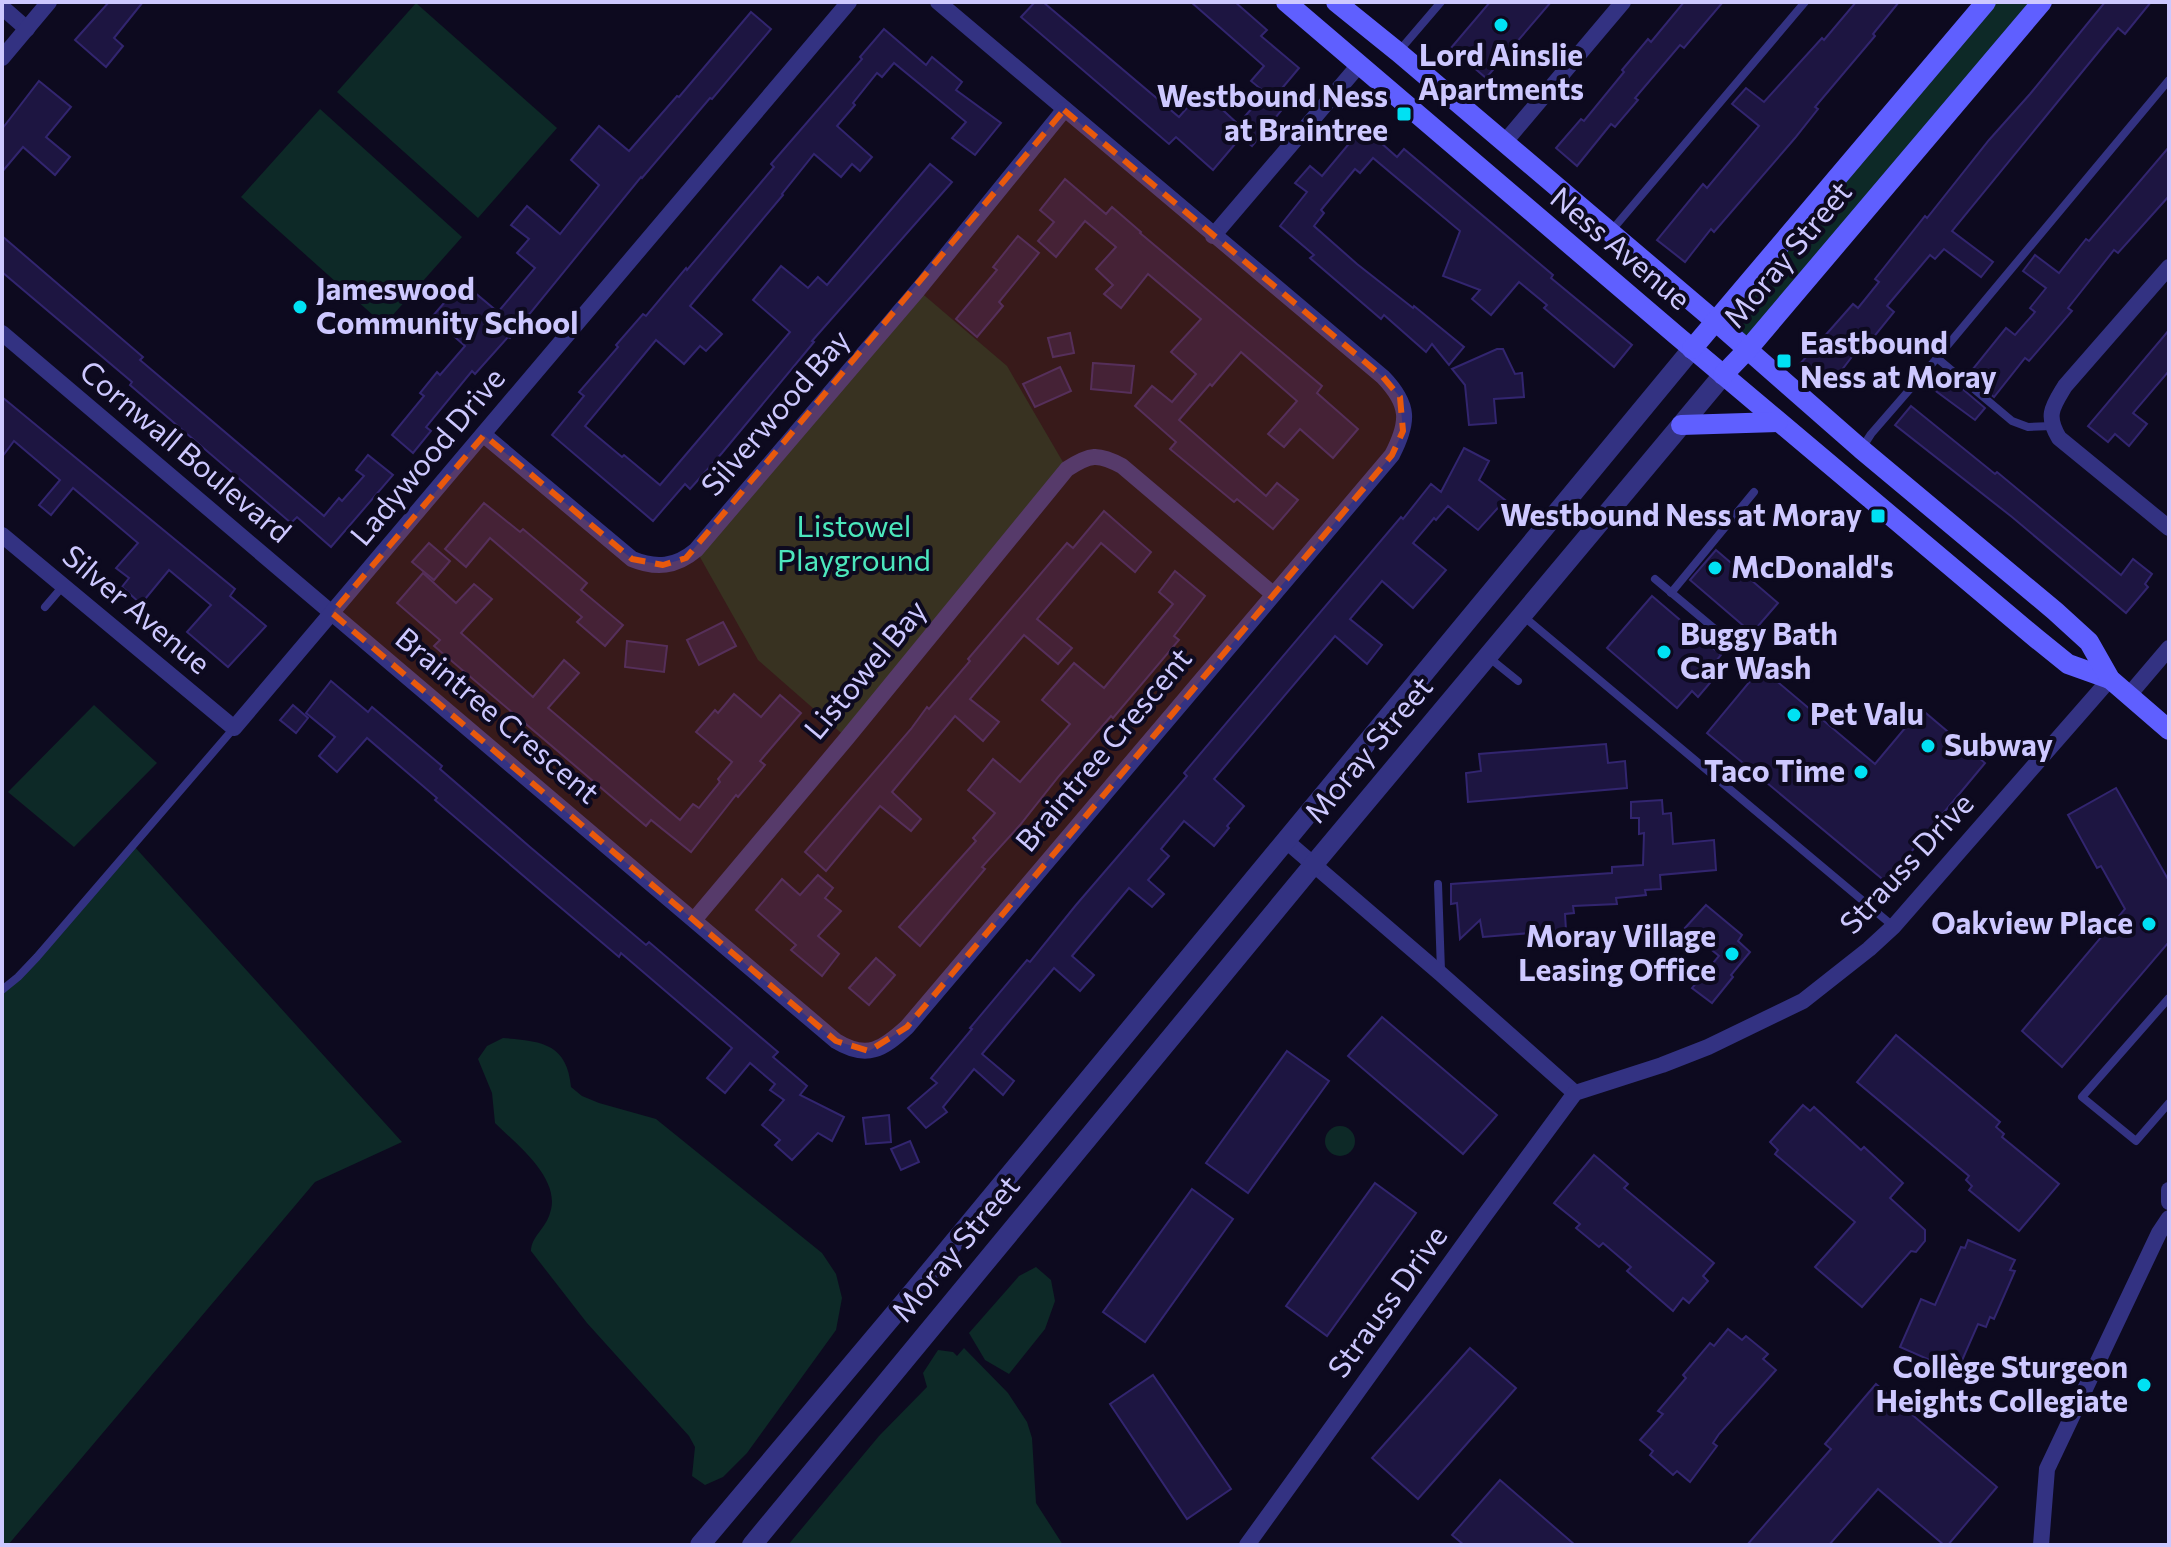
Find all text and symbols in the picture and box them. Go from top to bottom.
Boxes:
marker: Lord Ainslie Apartments [1492,16,1510,34]
place label: Lord Ainslie Apartments [1418,35,1584,106]
place label: Westbound Ness at Braintree [1157,76,1388,147]
marker: Westbound Ness at Braintree [1395,105,1413,123]
street label: Moray Street [1714,173,1858,334]
street label: Ness Avenue [1544,178,1699,316]
place label: Jameswood Community School [316,269,578,340]
marker: Jameswood Community School [291,298,309,316]
street label: Silverwood Bay [692,321,856,502]
place label: Eastbound Ness at Moray [1800,323,1997,394]
street label: Cornwall Boulevard [73,351,300,549]
marker: Eastbound Ness at Moray [1775,352,1793,370]
street label: Ladywood Drive [341,359,511,552]
place label: Westbound Ness at Moray [1500,495,1863,532]
park label: Listowel Playground [777,506,931,577]
marker: Westbound Ness at Moray [1869,507,1887,525]
street label: Silver Avenue [56,536,219,681]
place label: McDonald's [1731,547,1894,584]
marker: McDonald's [1706,559,1724,577]
street label: Listowel Bay [795,591,933,746]
place label: Buggy Bath Car Wash [1680,614,1838,685]
street label: Braintree Crescent [389,618,608,810]
street label: Braintree Crescent [1006,639,1198,858]
marker: Buggy Bath Car Wash [1655,643,1673,661]
street label: Moray Street [1295,668,1439,829]
place label: Pet Valu [1810,694,1924,731]
marker: Pet Valu [1785,706,1803,724]
place label: Subway [1944,725,2053,762]
marker: Subway [1919,737,1937,755]
place label: Taco Time [1704,751,1845,788]
marker: Taco Time [1852,763,1870,781]
street label: Strauss Drive [1831,784,1980,940]
place label: Oakview Place [1931,903,2133,940]
marker: Oakview Place [2140,915,2158,933]
place label: Moray Village Leasing Office [1518,916,1716,987]
marker: Moray Village Leasing Office [1723,945,1741,963]
street label: Moray Street [882,1167,1026,1328]
street label: Strauss Drive [1318,1217,1454,1384]
place label: Collège Sturgeon Heights Collegiate [1876,1347,2128,1418]
marker: Collège Sturgeon Heights Collegiate [2135,1376,2153,1394]

